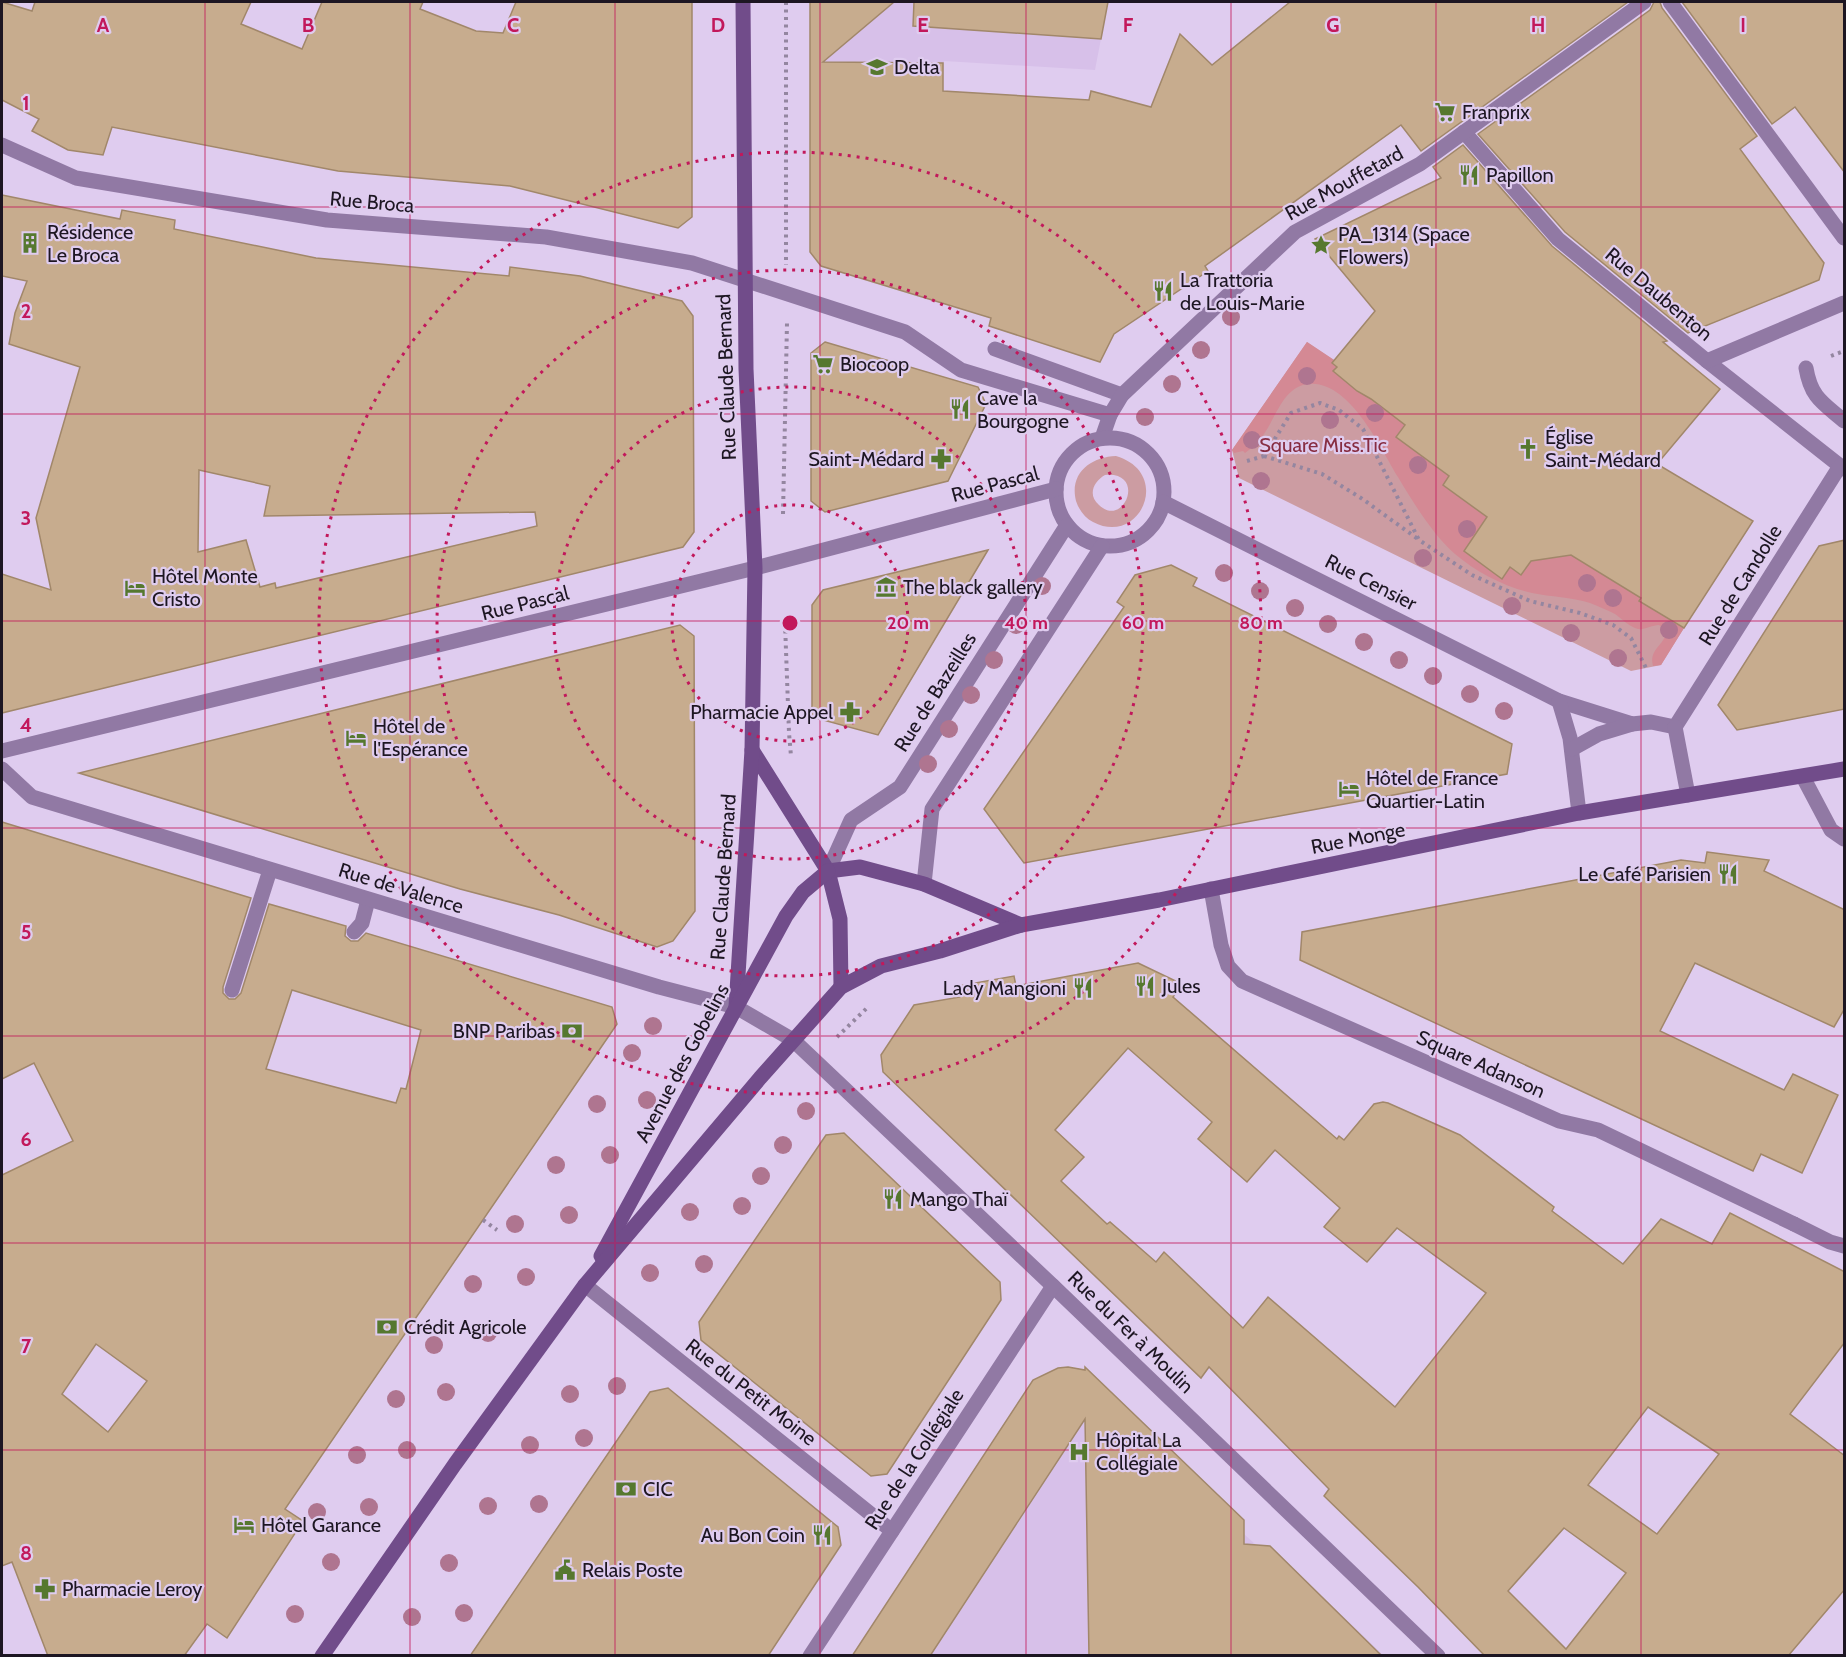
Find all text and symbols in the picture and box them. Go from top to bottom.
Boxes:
text: A [97,13,110,37]
text: B [302,13,314,37]
text: C [507,13,519,37]
text: D [711,13,725,37]
text: E [917,13,929,37]
text: F [1123,13,1134,37]
text: G [1326,13,1340,37]
text: H [1531,13,1545,37]
text: I [1740,13,1746,37]
school or university icon: Delta [865,55,889,79]
place label: Delta [894,55,940,79]
text: 1 [22,91,30,115]
supermarket icon: Franprix [1433,100,1457,124]
place label: Franprix [1462,100,1530,124]
street label: Rue Mouffetard [1281,141,1407,225]
restaurant icon: Papillon [1457,163,1481,187]
place label: Papillon [1486,163,1554,187]
street label: Rue Broca [329,186,416,218]
place label: Résidence Le Broca [47,220,133,267]
place label: PA_1314 (Space Flowers) [1338,222,1470,269]
building icon: Résidence Le Broca [18,231,42,255]
place icon: PA_1314 (Space Flowers) [1309,233,1333,257]
street label: Rue Daubenton [1600,242,1718,346]
place label: La Trattoria de Louis-Marie [1180,268,1305,315]
restaurant icon: La Trattoria de Louis-Marie [1151,279,1175,303]
street label: Rue Claude Bernard [711,293,741,461]
text: 2 [21,299,31,323]
supermarket icon: Biocoop [811,352,835,376]
place label: Biocoop [840,352,909,376]
place label: Cave la Bourgogne [977,386,1069,433]
restaurant icon: Cave la Bourgogne [948,397,972,421]
place label: Église Saint-Médard [1545,425,1661,472]
park label: Square Miss.Tic [1259,433,1387,457]
church icon: Église Saint-Médard [1516,437,1540,461]
place label: Saint-Médard [808,447,924,471]
pharmacy icon: Saint-Médard [929,447,953,471]
street label: Rue Pascal [949,461,1042,507]
text: 3 [21,506,31,530]
street label: Rue de Candolle [1693,520,1787,650]
street label: Rue Censier [1321,549,1421,616]
place label: Hôtel Monte Cristo [152,564,258,611]
museum icon: The black gallery [874,575,898,599]
place label: The black gallery [903,575,1043,599]
hotel icon: Hôtel Monte Cristo [123,576,147,600]
street label: Rue Pascal [479,580,572,625]
text: 20 m [887,612,929,634]
text: 40 m [1004,612,1048,634]
text: 60 m [1122,612,1164,634]
text: 80 m [1239,612,1283,634]
centre of rings [780,613,800,633]
street label: Rue de Bazeilles [889,628,981,756]
place label: Pharmacie Appel [690,700,833,724]
pharmacy icon: Pharmacie Appel [838,700,862,724]
text: 4 [20,713,32,737]
place label: Hôtel de l'Espérance [373,714,468,761]
hotel icon: Hôtel de l'Espérance [344,726,368,750]
place label: Hôtel de France Quartier-Latin [1366,766,1498,813]
hotel icon: Hôtel de France Quartier-Latin [1337,777,1361,801]
street label: Rue Claude Bernard [705,793,741,961]
street label: Rue Monge [1309,817,1407,859]
street label: Rue de Valence [336,858,466,918]
place label: Le Café Parisien [1578,862,1711,886]
restaurant icon: Le Café Parisien [1716,862,1740,886]
text: 5 [21,920,31,944]
restaurant icon: Jules [1133,974,1157,998]
place label: Jules [1161,974,1201,998]
place label: Lady Mangioni [943,976,1066,1000]
restaurant icon: Lady Mangioni [1071,976,1095,1000]
street label: Avenue des Gobelins [630,980,734,1146]
place label: BNP Paribas [453,1019,555,1043]
bank icon: BNP Paribas [560,1019,584,1043]
street label: Square Adanson [1413,1025,1549,1103]
text: 6 [20,1127,32,1151]
restaurant icon: Mango Thaï [881,1187,905,1211]
place label: Mango Thaï [910,1187,1008,1211]
street label: Rue du Fer à Moulin [1063,1266,1199,1398]
bank icon: Crédit Agricole [375,1315,399,1339]
place label: Crédit Agricole [404,1315,527,1339]
street label: Rue du Petit Moine [681,1333,821,1451]
text: 7 [21,1334,32,1358]
street label: Rue de la Collégiale [859,1384,969,1534]
place label: Hôpital La Collégiale [1096,1428,1182,1475]
hospital icon: Hôpital La Collégiale [1067,1440,1091,1464]
bank icon: CIC [614,1477,638,1501]
place label: CIC [643,1477,673,1501]
hotel icon: Hôtel Garance [232,1513,256,1537]
place label: Hôtel Garance [261,1513,381,1537]
place label: Au Bon Coin [701,1523,805,1547]
restaurant icon: Au Bon Coin [810,1523,834,1547]
text: 8 [20,1541,32,1565]
public building icon: Relais Poste [553,1558,577,1582]
place label: Relais Poste [582,1558,683,1582]
pharmacy icon: Pharmacie Leroy [33,1577,57,1601]
place label: Pharmacie Leroy [62,1577,202,1601]

